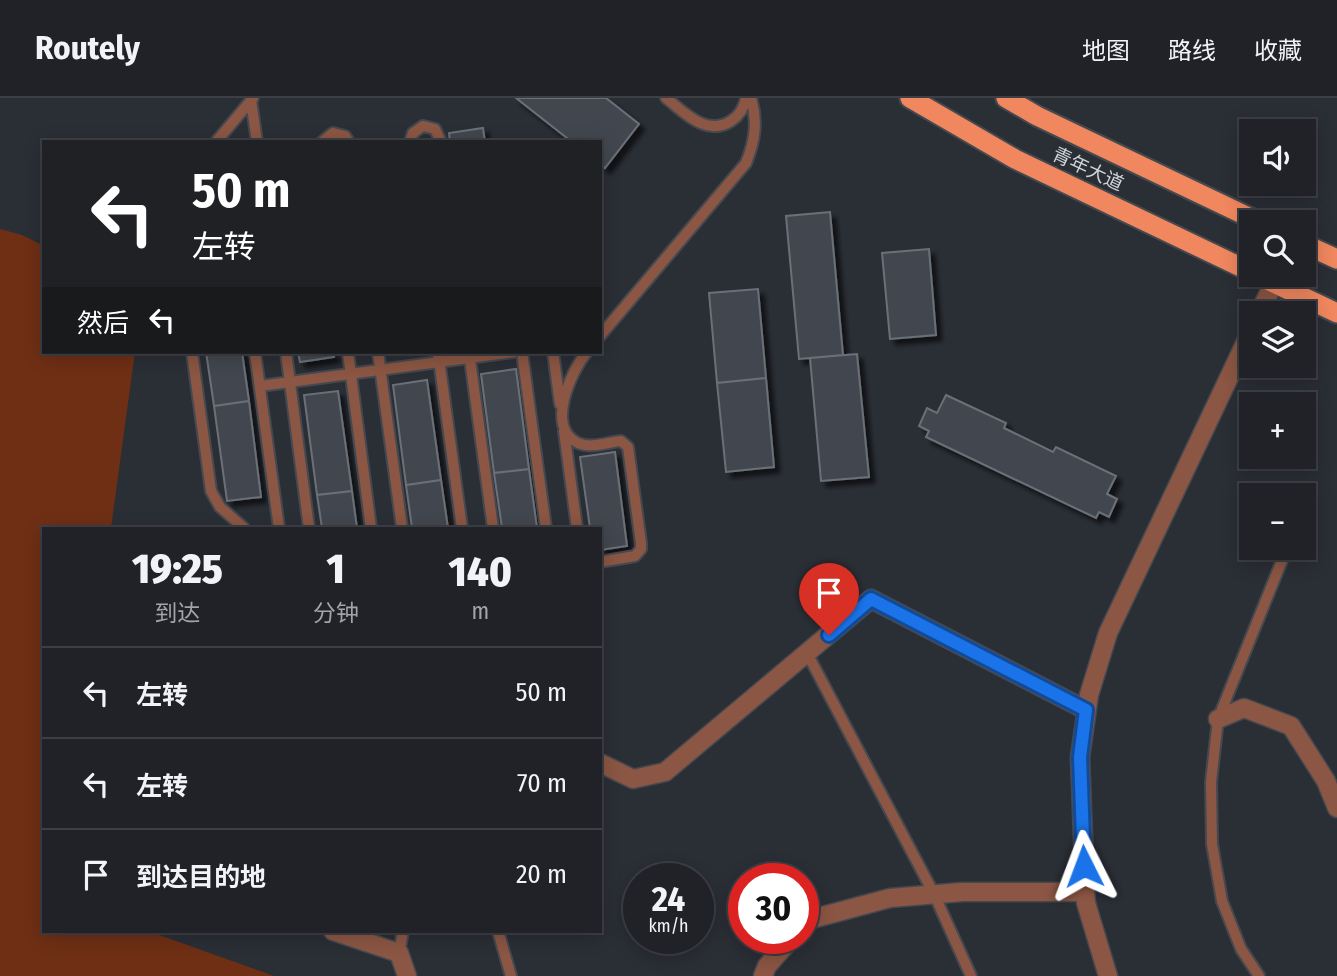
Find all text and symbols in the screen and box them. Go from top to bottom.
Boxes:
text: Routely [35,28,140,68]
text: 地图 [1082,37,1130,65]
text: 路线 [1168,37,1216,65]
text: 收藏 [1254,37,1302,65]
map controls [1239,119,1316,560]
button: sound [1239,119,1316,196]
street label: 青年大道 [1049,143,1127,195]
text: 50 m [192,161,290,220]
icon: left [77,168,168,259]
button: search [1239,210,1316,287]
text: 左转 [192,228,256,266]
icon: left [143,301,181,339]
button: layers [1239,301,1316,378]
text: 然后 [77,308,129,339]
button: + [1239,392,1316,469]
button: − [1239,483,1316,560]
text: 19:25 [132,544,223,594]
text: 1 [327,544,345,594]
text: 140 [449,547,512,597]
pin [799,563,859,635]
icon: arrive [810,574,848,612]
text: m [471,597,489,625]
text: 到达 [154,599,200,627]
text: 分钟 [313,599,359,627]
icon: left [77,674,115,712]
text: 50 m [515,677,567,708]
text: 左转 [136,680,188,711]
icon: left [77,765,115,803]
text: 70 m [517,768,567,799]
text: 左转 [136,771,188,802]
position arrow [1047,829,1121,903]
icon: arrive [77,856,115,894]
text: 20 m [516,859,567,890]
text: 到达目的地 [136,862,266,893]
speed limit sign: 30 [728,863,819,954]
text: 24 [652,878,685,920]
text: km/h [648,915,689,937]

